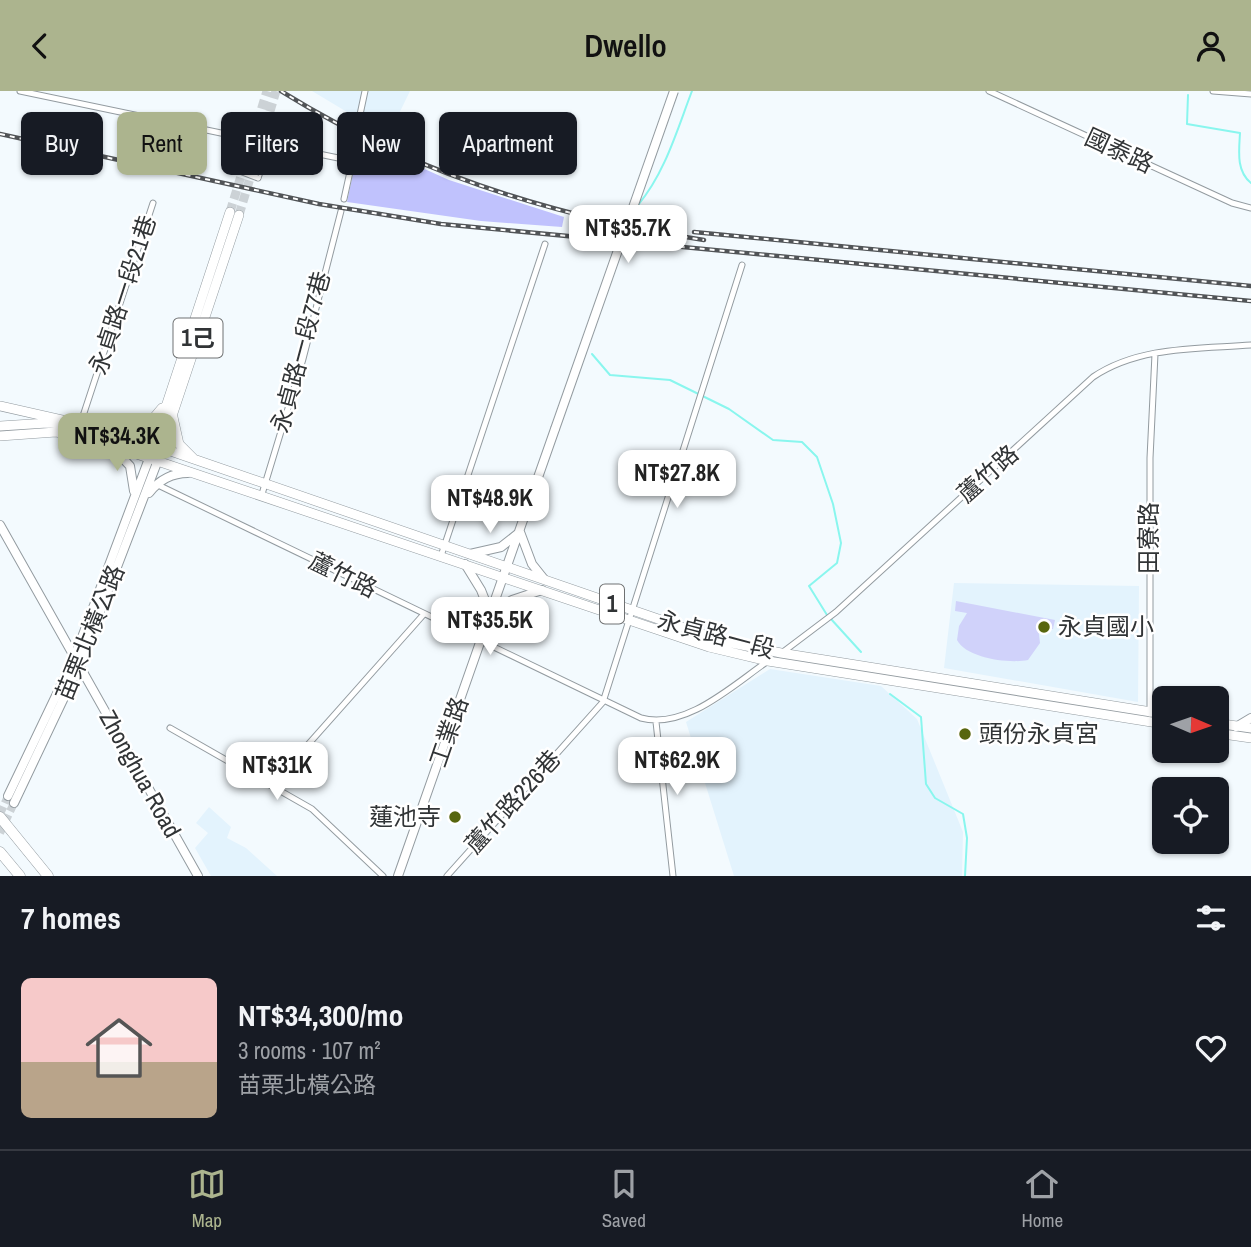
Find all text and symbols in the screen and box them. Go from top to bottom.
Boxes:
text: Dwello [584,24,667,67]
icon: back [21,27,59,65]
icon: person [1192,27,1230,65]
chip: Buy [21,112,103,175]
chip: Rent [117,112,207,175]
chip: Filters [221,112,323,175]
chip: New [337,112,425,175]
chip: Apartment [439,112,577,175]
street label: 國泰路 [1080,120,1159,180]
pin: NT$35.7K [556,205,700,265]
street label: 永貞路一段21巷 [81,211,163,379]
text: NT$35.7K [585,212,671,243]
street label: 永貞路一段77巷 [263,267,337,436]
road number: 1己 [174,319,222,357]
pin: NT$34.3K [45,413,189,473]
text: NT$34.3K [74,420,160,451]
street label: 蘆竹路 [950,437,1025,509]
pin: NT$27.8K [605,451,749,510]
text: NT$27.8K [634,457,720,488]
pin: NT$48.9K [418,475,562,535]
text: NT$48.9K [447,482,533,513]
street label: 田寮路 [1132,502,1164,574]
street label: 蘆竹路 [304,544,383,604]
street label: 苗栗北橫公路 [47,560,131,705]
road number: 1 [600,585,624,624]
pin: NT$35.5K [418,597,562,657]
street label: 永貞路一段 [654,603,778,665]
text: NT$35.5K [447,604,533,635]
place label: 永貞國小 [1058,610,1154,642]
marker: 永貞國小 [1036,619,1052,635]
north arrow [1152,686,1228,763]
map controls [1152,686,1229,854]
street label: 工業路 [421,692,475,771]
street label: Zhonghua Road [93,704,189,843]
place label: 頭份永貞宮 [979,717,1099,749]
marker: 頭份永貞宮 [957,726,973,742]
pin: NT$62.9K [605,737,749,797]
pin: NT$31K [220,743,334,802]
street label: 蘆竹路226巷 [457,743,567,860]
text: NT$62.9K [634,744,720,775]
text: NT$31K [242,749,312,780]
button: locate [1152,777,1229,854]
place label: 蓮池寺 [369,800,441,832]
marker: 蓮池寺 [447,809,463,825]
text: 7 homes [21,898,121,938]
icon: filters [1192,899,1230,937]
text: NT$34,300/mo [238,995,403,1035]
icon: home [77,1006,161,1090]
icon: heart [1192,1029,1230,1067]
text: 3 rooms · 107 m² [238,1035,381,1066]
text: 苗栗北橫公路 [238,1069,376,1100]
tab: Map [188,1165,226,1233]
tab: Saved [602,1165,646,1233]
tab: Home [1022,1165,1063,1233]

